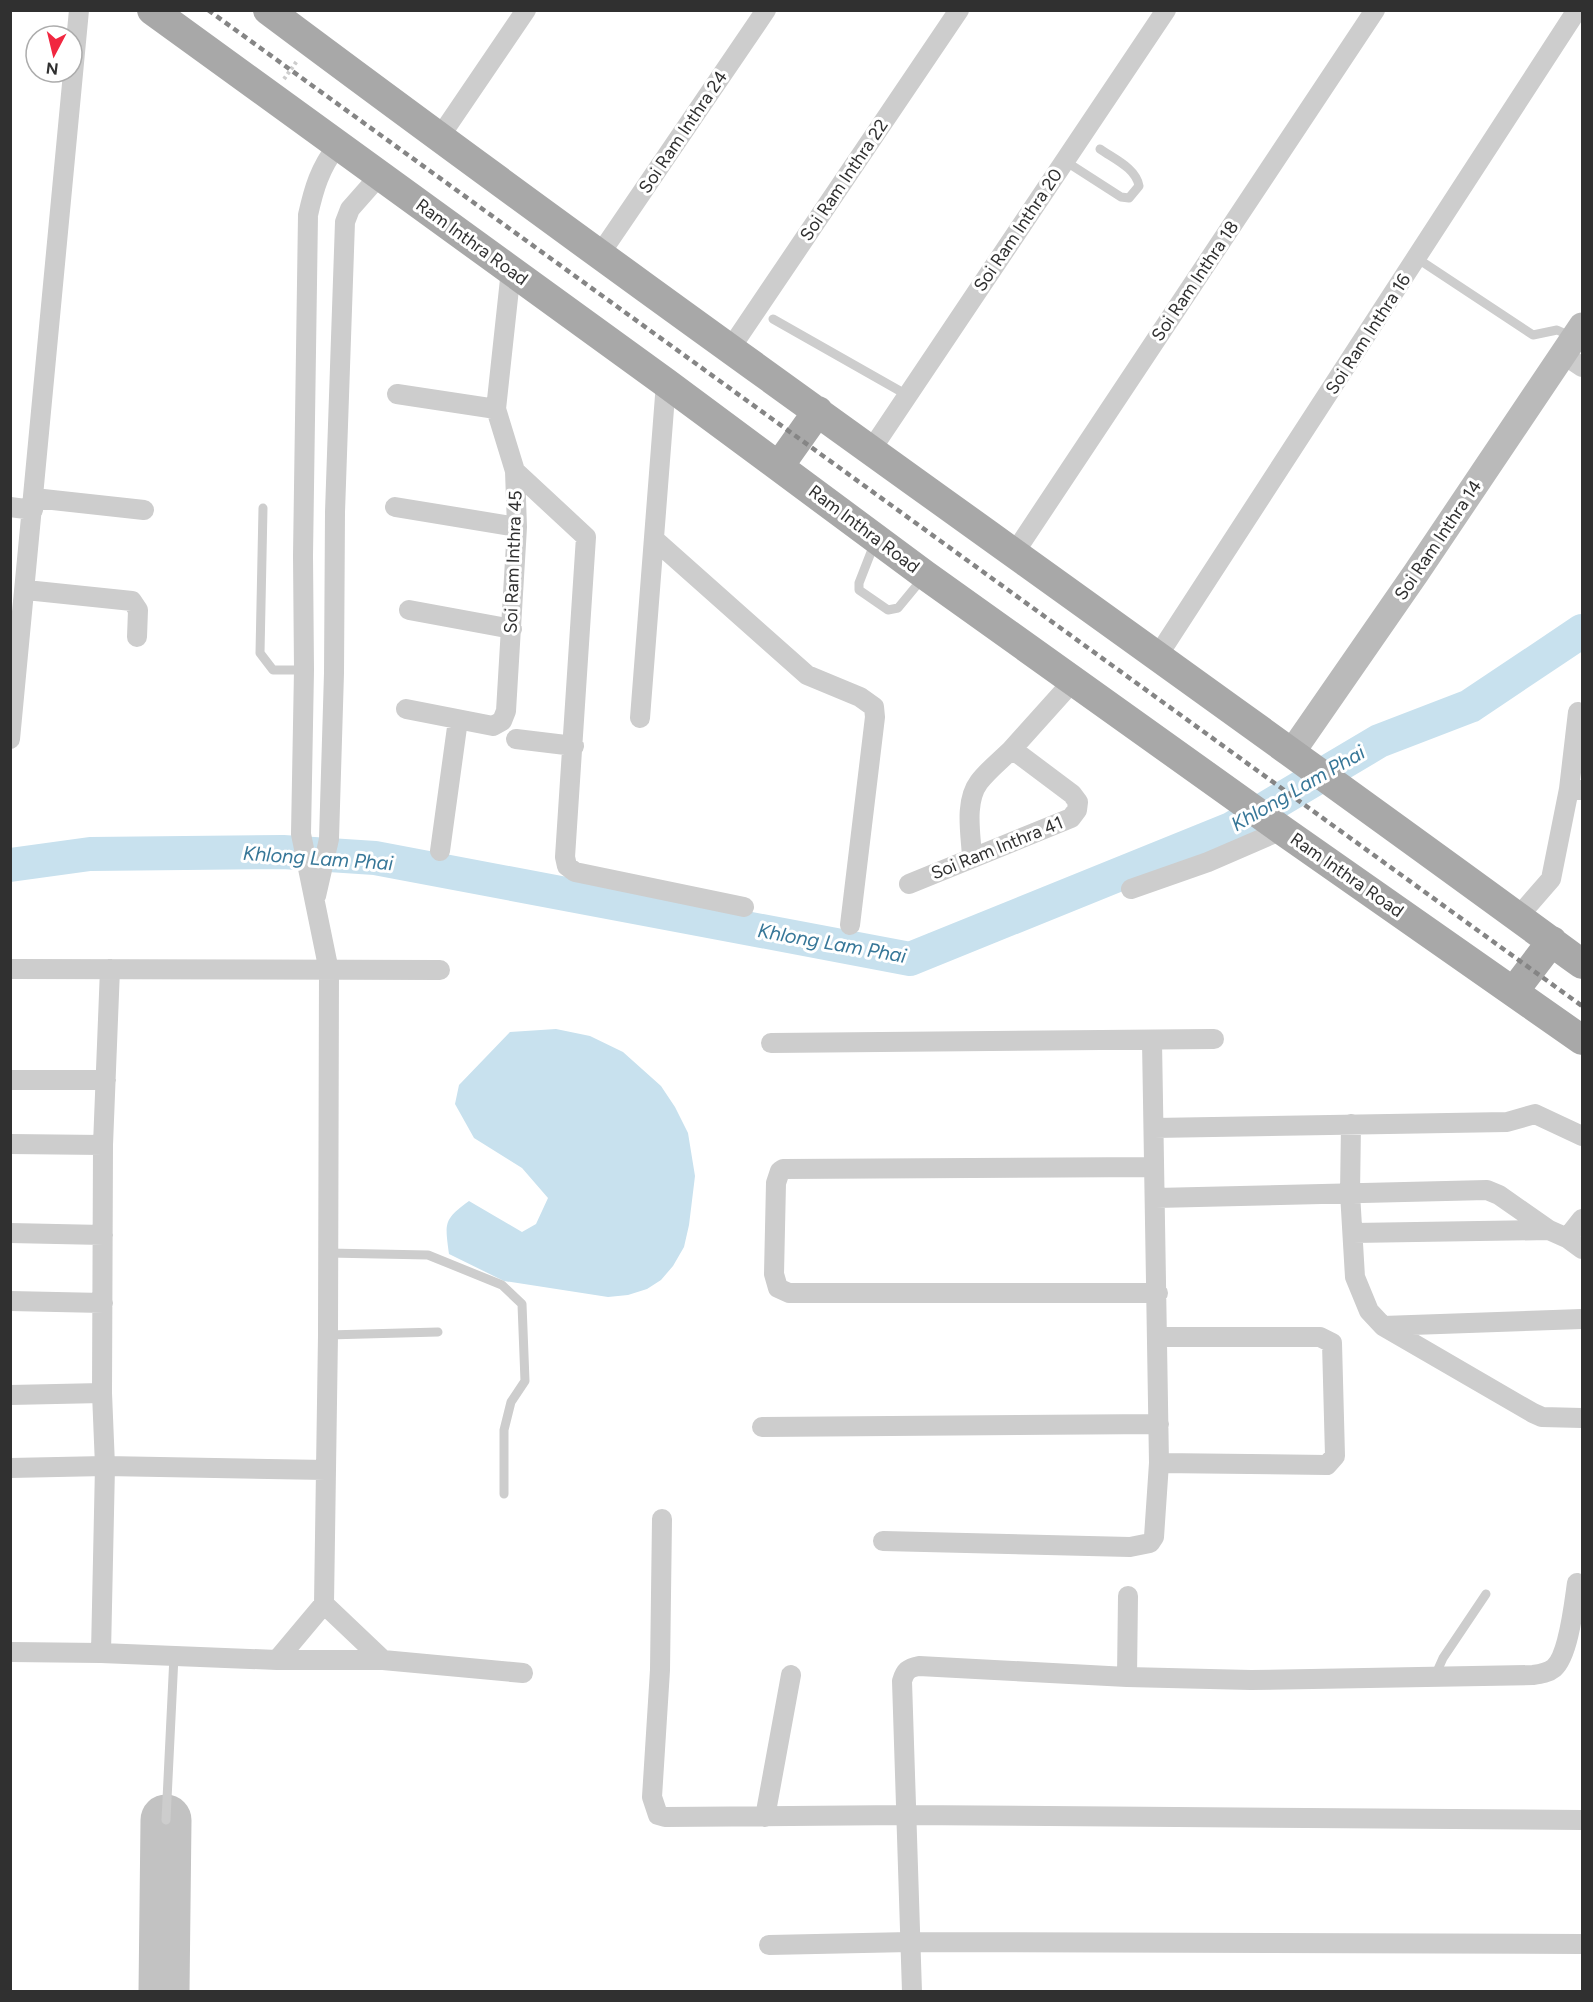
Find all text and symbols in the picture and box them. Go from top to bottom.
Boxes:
north arrow [24,24,84,84]
text: N [45,58,60,79]
street label: Soi Ram Inthra 24 [634,67,732,197]
street label: Soi Ram Inthra 22 [795,115,893,245]
street label: Soi Ram Inthra 20 [969,164,1067,296]
street label: Ram Inthra Road [412,194,532,290]
street label: Soi Ram Inthra 18 [1147,217,1243,345]
street label: Soi Ram Inthra 16 [1321,270,1415,398]
street label: Soi Ram Inthra 14 [1390,476,1486,604]
street label: Ram Inthra Road [804,480,924,578]
street label: Soi Ram Inthra 45 [500,490,526,634]
water label: Khlong Lam Phai [1227,740,1369,836]
street label: Soi Ram Inthra 41 [928,811,1066,885]
street label: Ram Inthra Road [1286,828,1408,922]
water label: Khlong Lam Phai [242,841,394,875]
water label: Khlong Lam Phai [756,918,909,968]

